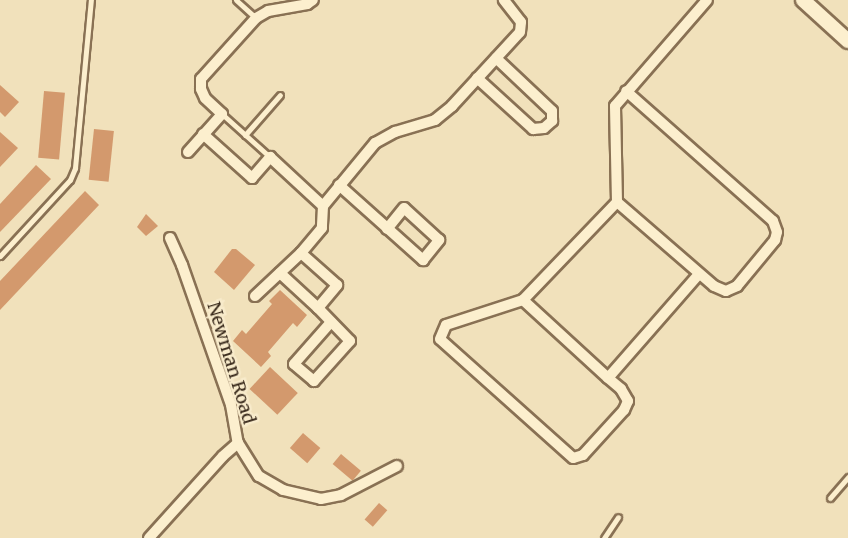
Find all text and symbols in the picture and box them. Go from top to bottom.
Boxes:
street label: Newman Road [202,299,260,427]

